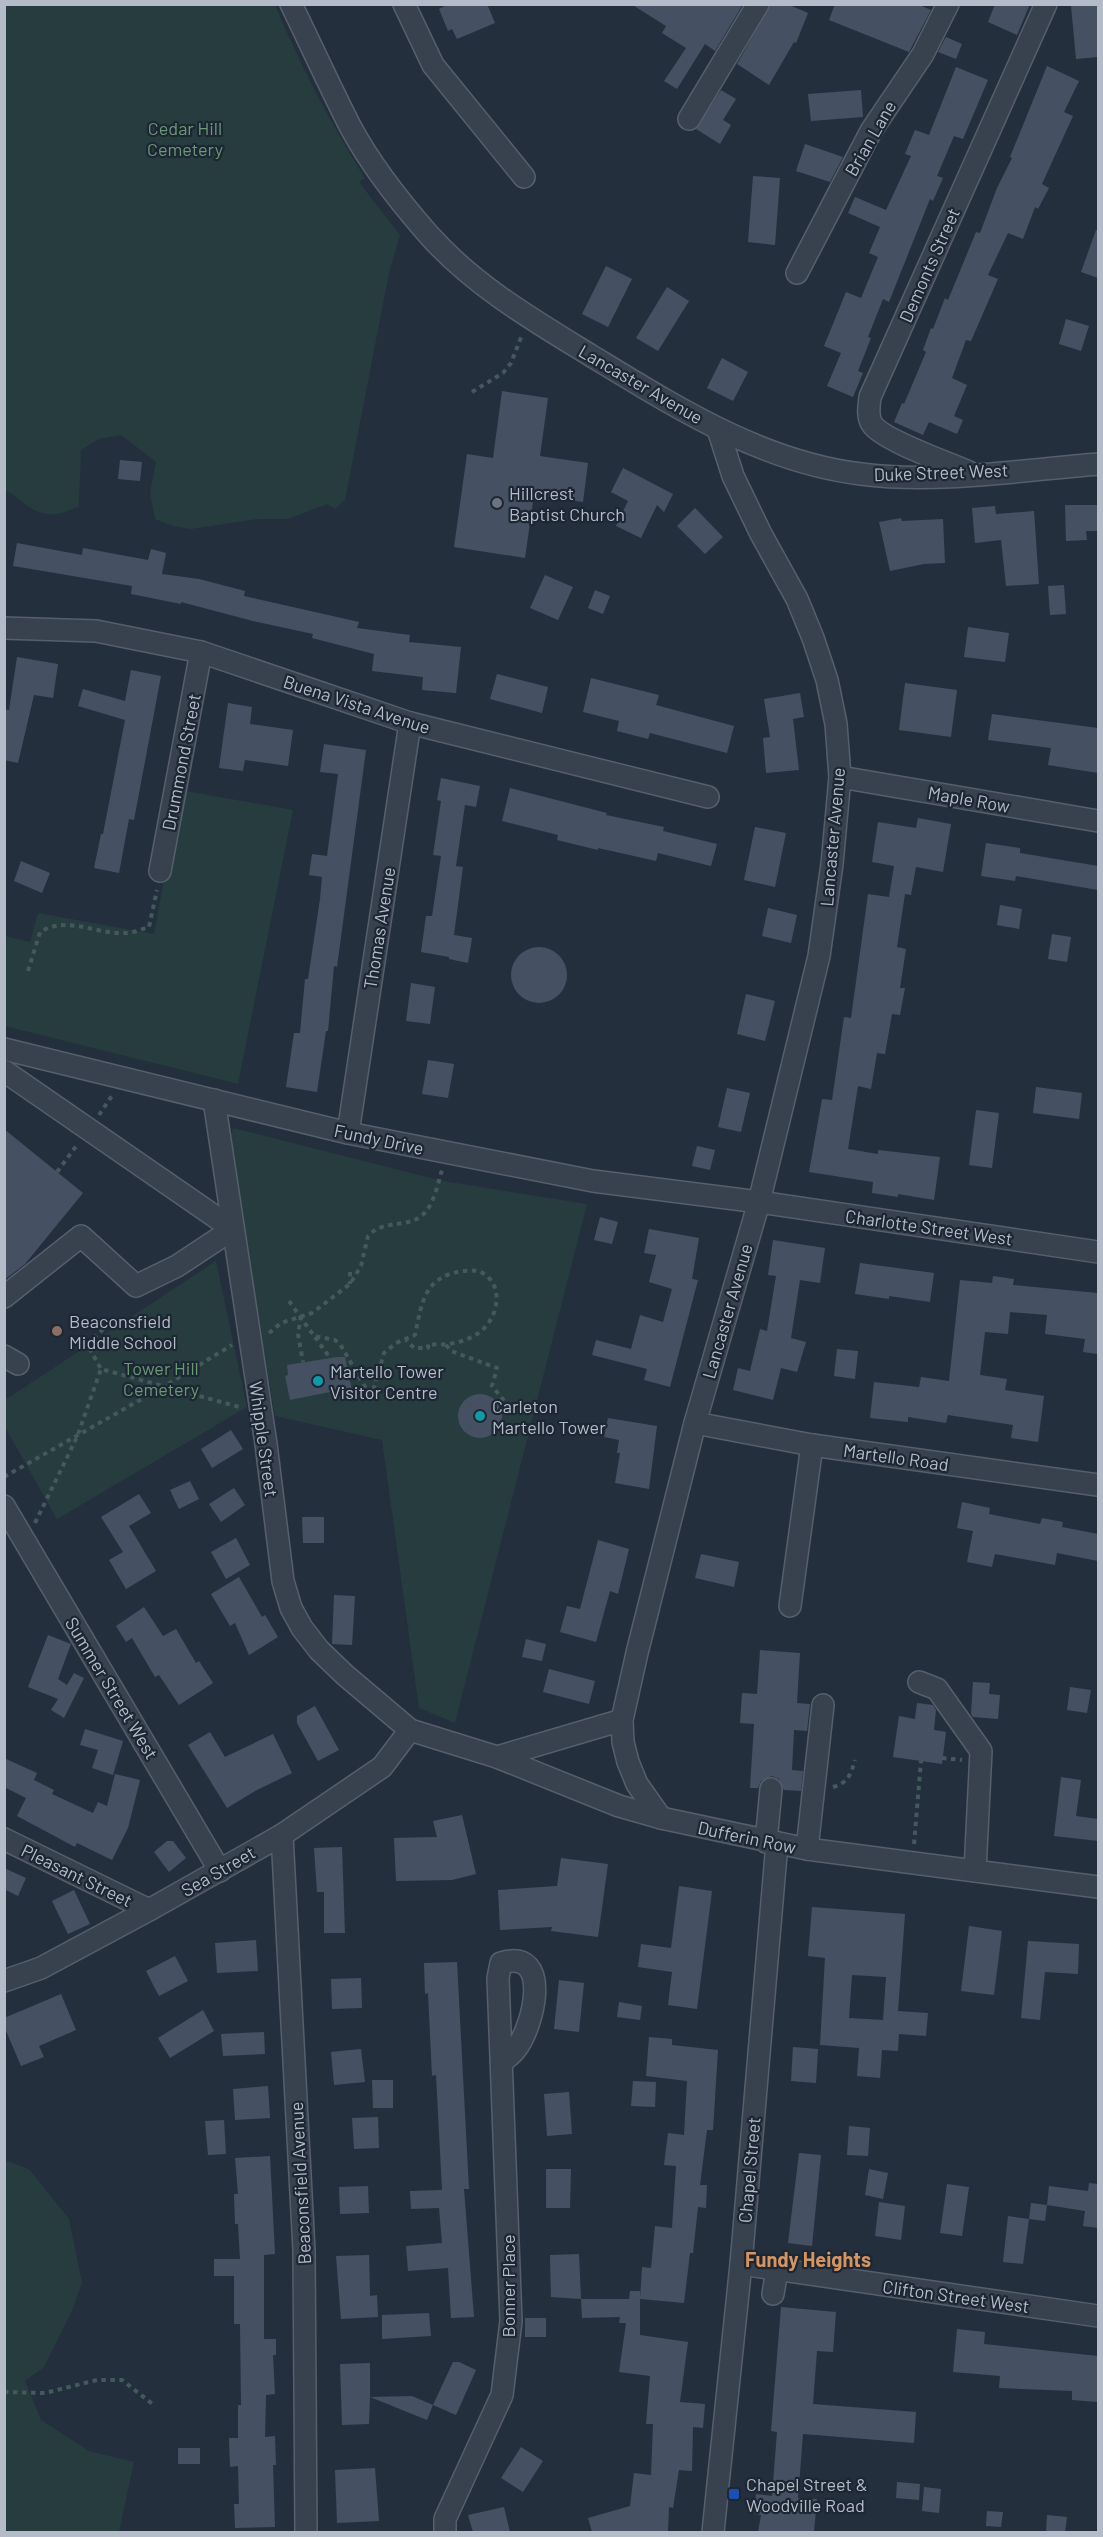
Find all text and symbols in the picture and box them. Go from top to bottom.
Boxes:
street label: Brian Lane [840,96,900,180]
park label: Cedar Hill Cemetery [147,117,223,160]
street label: Demonts Street [894,204,964,326]
street label: Lancaster Avenue [575,340,707,428]
street label: Duke Street West [873,459,1009,485]
place label: Hillcrest Baptist Church [509,482,625,525]
marker: Hillcrest Baptist Church [490,496,504,510]
street label: Buena Vista Avenue [281,670,433,738]
street label: Drummond Street [157,692,205,832]
street label: Lancaster Avenue [815,767,849,907]
street label: Maple Row [926,781,1012,817]
street label: Thomas Avenue [359,865,399,991]
street label: Fundy Drive [332,1119,426,1159]
street label: Charlotte Street West [844,1204,1014,1250]
street label: Lancaster Avenue [697,1241,757,1381]
place label: Beaconsfield Middle School [69,1310,177,1353]
marker: Beaconsfield Middle School [50,1324,64,1338]
park label: Tower Hill Cemetery [123,1357,199,1400]
place label: Martello Tower Visitor Centre [330,1360,444,1403]
marker: Martello Tower Visitor Centre [311,1374,325,1388]
street label: Whipple Street [245,1380,283,1498]
place label: Carleton Martello Tower [492,1395,606,1438]
marker: Carleton Martello Tower [473,1409,487,1423]
street label: Martello Road [842,1439,950,1475]
street label: Summer Street West [61,1613,163,1763]
street label: Dufferin Row [696,1816,798,1858]
street label: Pleasant Street [18,1839,136,1911]
street label: Sea Street [177,1841,259,1901]
street label: Beaconsfield Avenue [285,2101,315,2265]
street label: Chapel Street [733,2116,765,2224]
street label: Bonner Place [497,2234,519,2338]
district label: Fundy Heights [745,2247,871,2271]
street label: Clifton Street West [881,2275,1031,2317]
place label: Chapel Street & Woodville Road [746,2473,868,2516]
marker: Chapel Street & Woodville Road [727,2487,741,2501]

